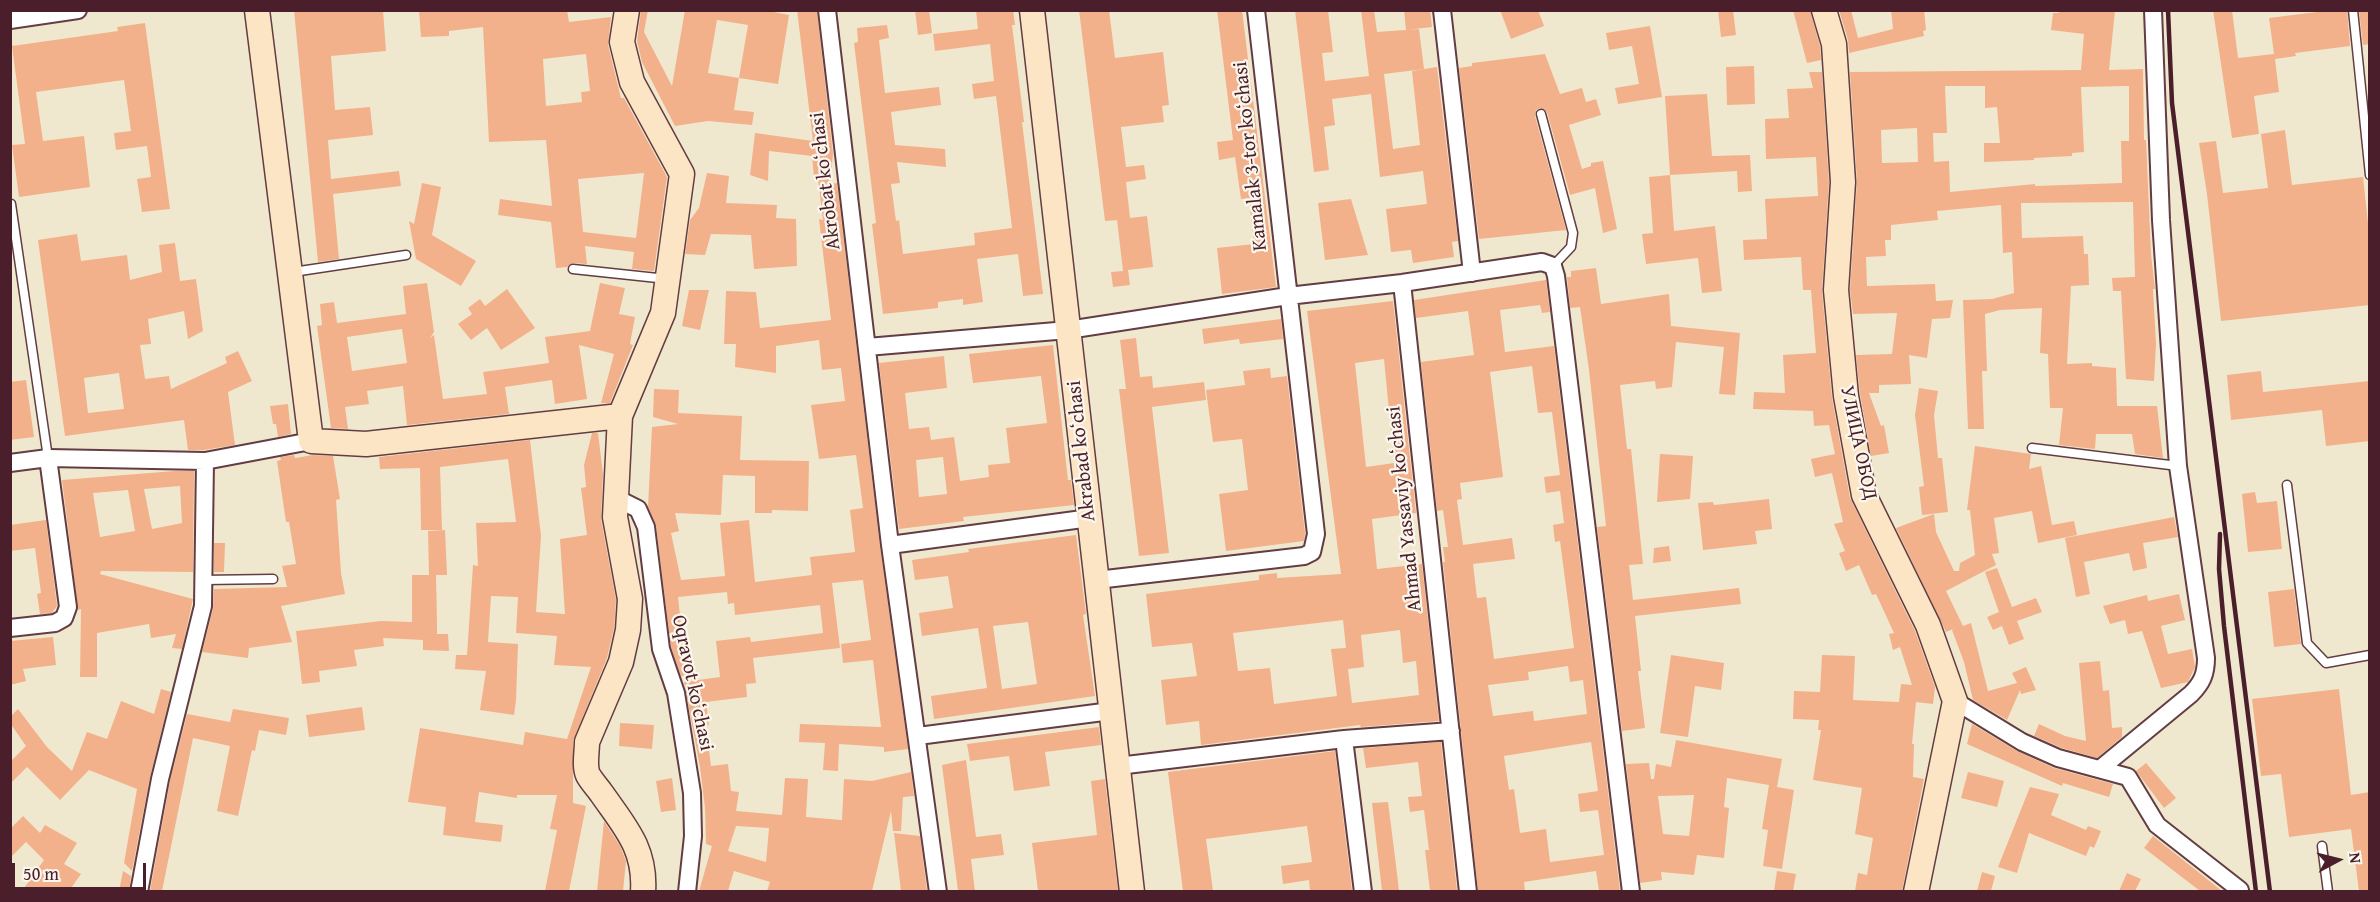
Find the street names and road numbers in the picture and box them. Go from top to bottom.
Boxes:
street label: Kamalak 3-tor koʻchasi [1229,60,1273,252]
street label: Akrobat koʻchasi [806,111,846,251]
street label: Akrabad koʻchasi [1063,379,1101,523]
street label: УЛИЦА ОБОД [1834,384,1882,502]
street label: Ahmad Yassaviy koʻchasi [1382,405,1428,613]
street label: Oqravot koʻchasi [666,613,718,753]

